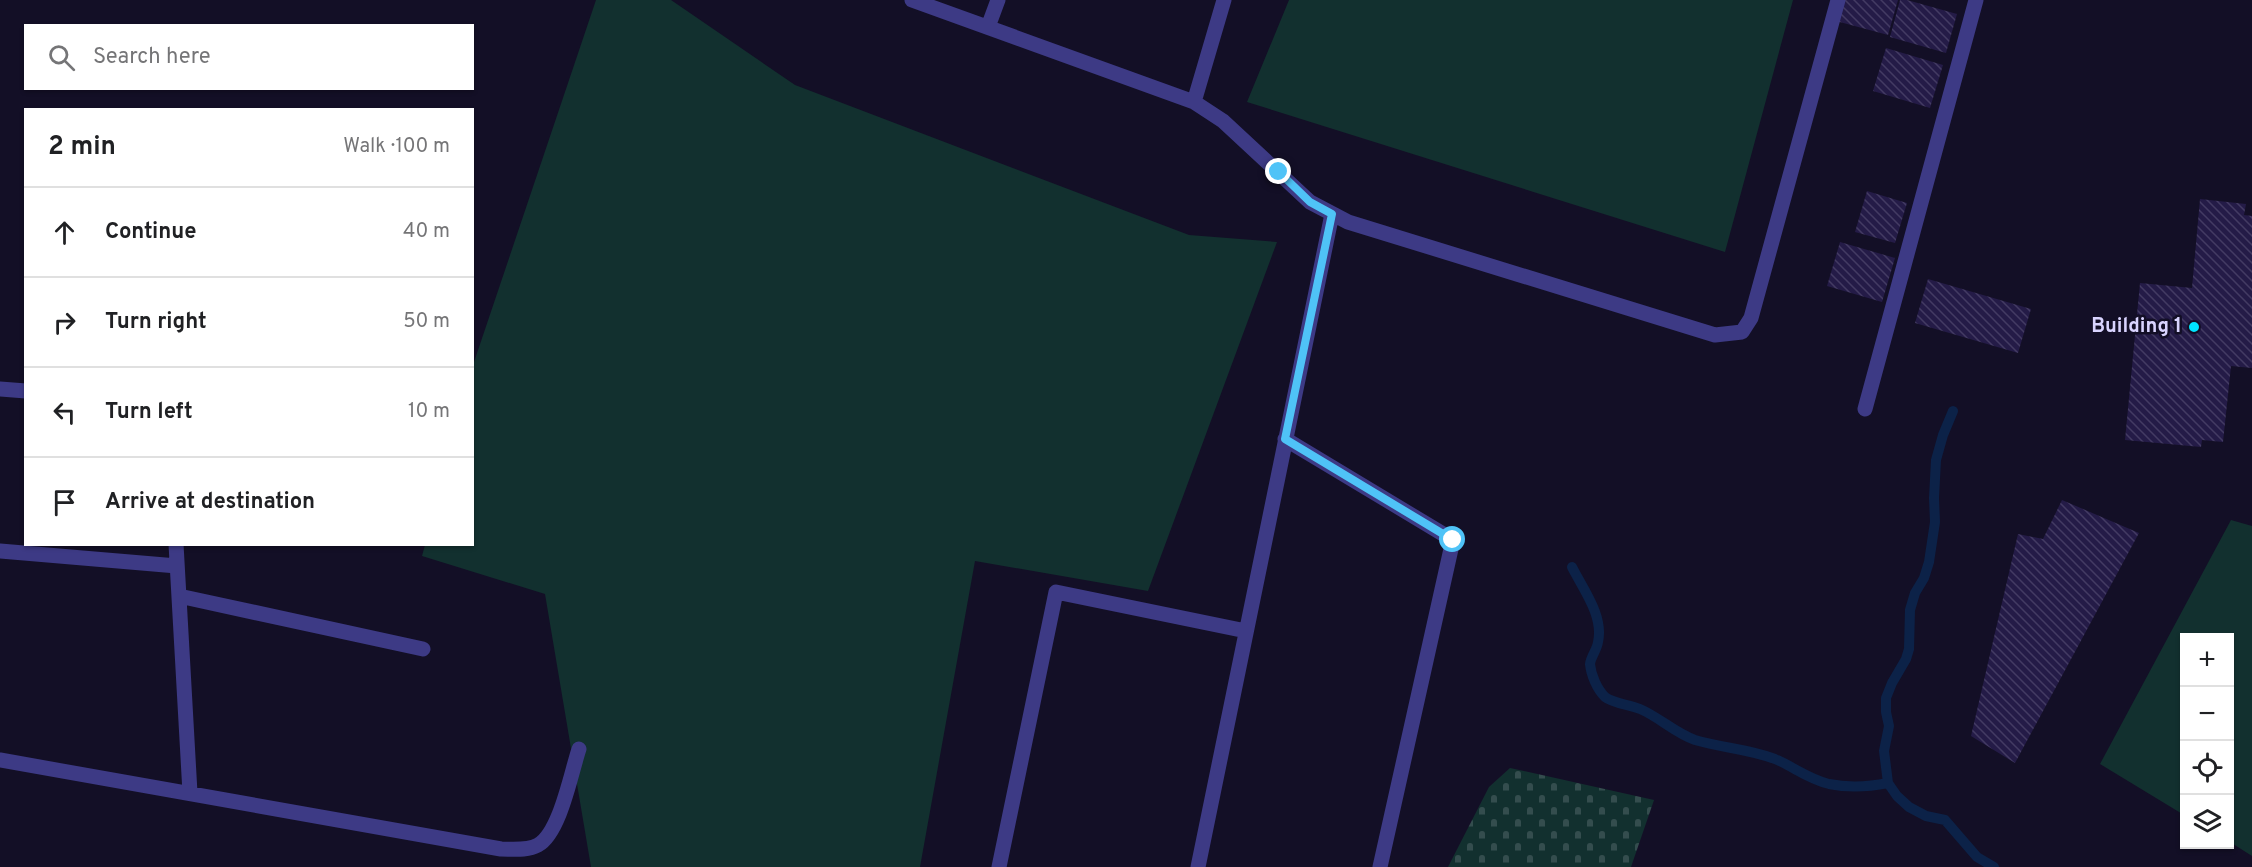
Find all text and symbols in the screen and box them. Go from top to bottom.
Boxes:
search box [24,24,474,90]
icon: search [45,41,78,74]
text: Search here [93,44,211,71]
text: 2 min [48,131,116,164]
text: Walk · 100 m [343,134,450,160]
route end [1265,158,1291,184]
icon: ahead [48,216,81,249]
text: Continue [105,219,196,246]
text: 40 m [403,219,450,245]
icon: right [48,306,81,339]
text: Turn right [105,309,207,336]
text: 50 m [403,309,450,335]
place label: Building 1 [2091,314,2182,340]
marker: Building 1 [2187,320,2201,334]
icon: left [48,396,81,429]
text: Turn left [105,399,193,426]
text: 10 m [408,399,450,425]
icon: arrive [48,486,81,519]
text: Arrive at destination [105,489,315,516]
route start [1439,526,1465,552]
map controls [2180,633,2234,849]
button: + [2180,633,2234,687]
button: − [2180,687,2234,741]
button: locate [2180,741,2234,795]
button: layers [2180,795,2234,849]

